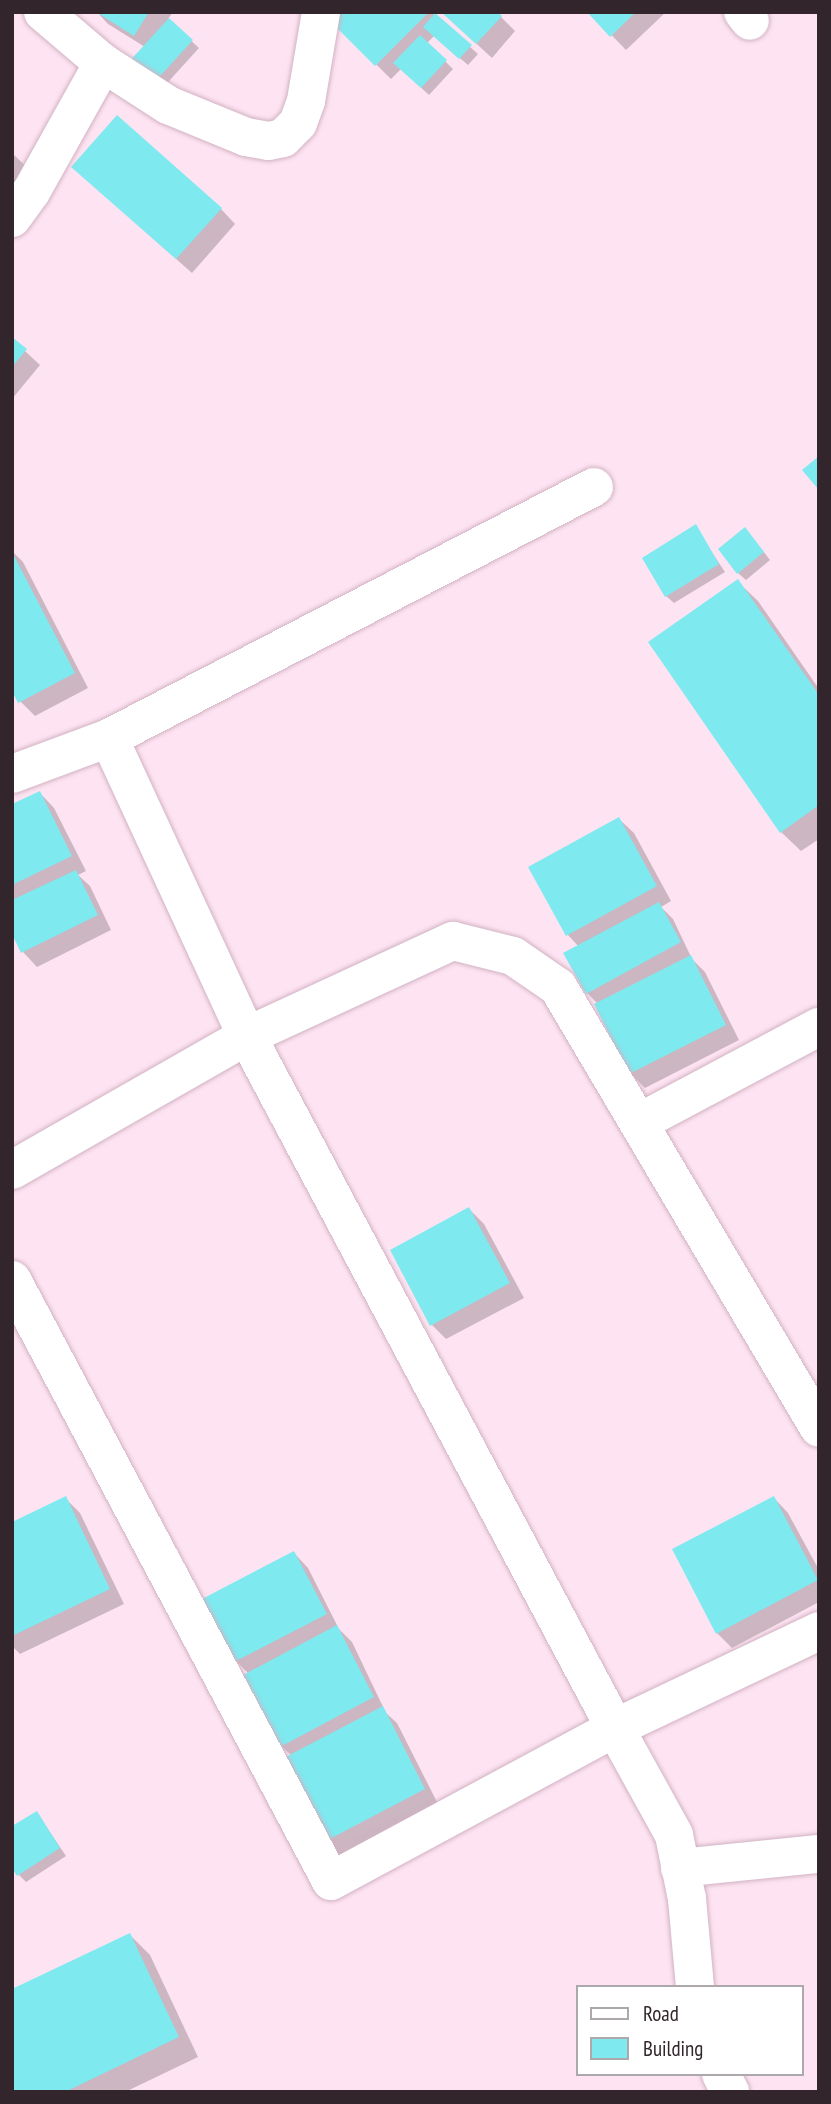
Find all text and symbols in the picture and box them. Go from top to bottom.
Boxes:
legend [576,1985,803,2076]
text: Road [643,2000,679,2027]
text: Building [643,2035,703,2062]

